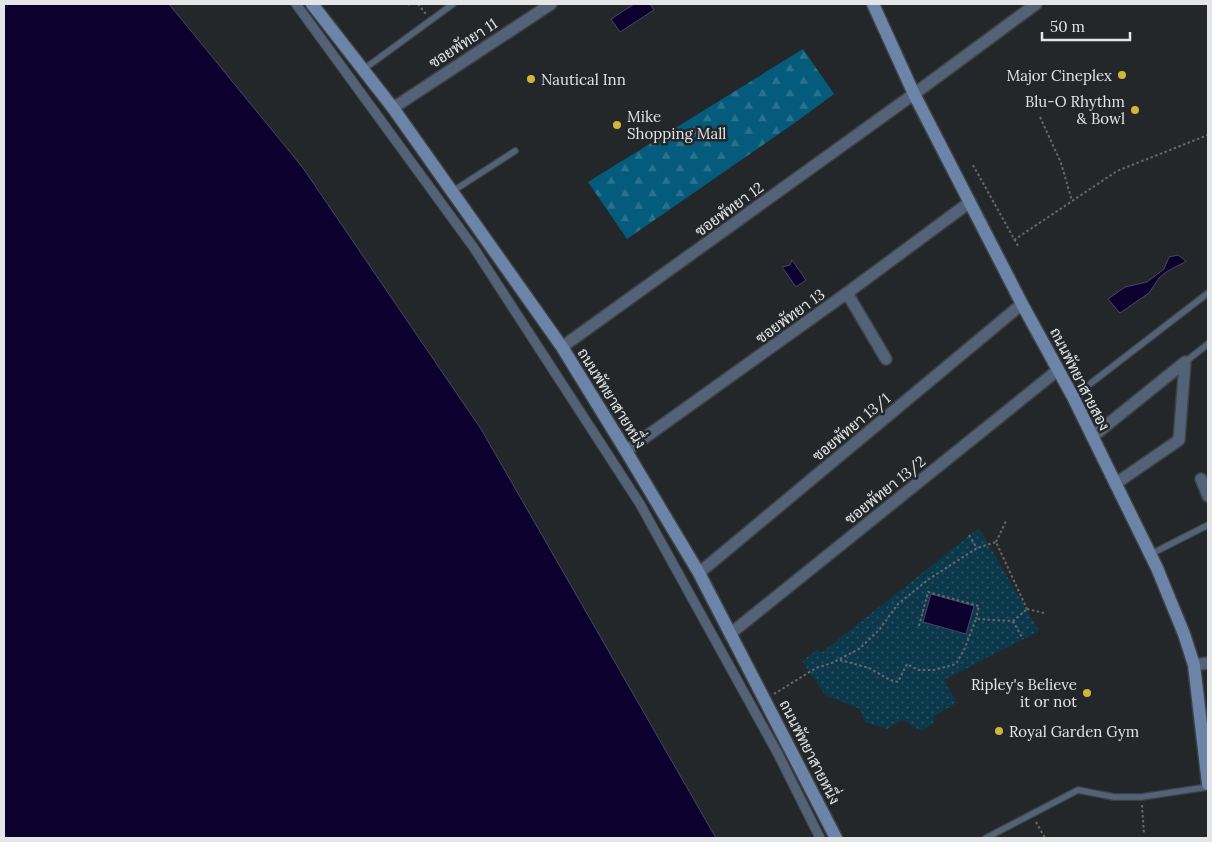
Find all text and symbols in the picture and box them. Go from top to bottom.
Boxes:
scale bar [1042,10,1130,42]
street label: ซอยพัทยา 11 [425,14,501,72]
text: 50 m [1050,17,1085,36]
place label: Major Cineplex [1006,66,1112,85]
marker: Major Cineplex [1116,69,1128,81]
place label: Nautical Inn [541,70,626,89]
marker: Nautical Inn [525,73,537,85]
place label: Blu-O Rhythm & Bowl [1025,92,1125,128]
marker: Blu-O Rhythm & Bowl [1129,104,1141,116]
place label: Mike Shopping Mall [627,107,726,143]
marker: Mike Shopping Mall [611,119,623,131]
street label: ซอยพัทยา 12 [691,178,767,240]
street label: ซอยพัทยา 13 [752,285,828,347]
street label: ถนนพัทยาสายสอง [1046,324,1114,434]
street label: ถนนพัทยาสายหนึ่ง [574,342,655,452]
street label: ซอยพัทยา 13/1 [808,389,895,466]
street label: ซอยพัทยา 13/2 [841,452,930,529]
place label: Ripley's Believe it or not [971,675,1077,711]
marker: Ripley's Believe it or not [1081,687,1093,699]
street label: ถนนพัทยาสายหนึ่ง [775,694,849,807]
place label: Royal Garden Gym [1009,722,1139,741]
marker: Royal Garden Gym [993,725,1005,737]

